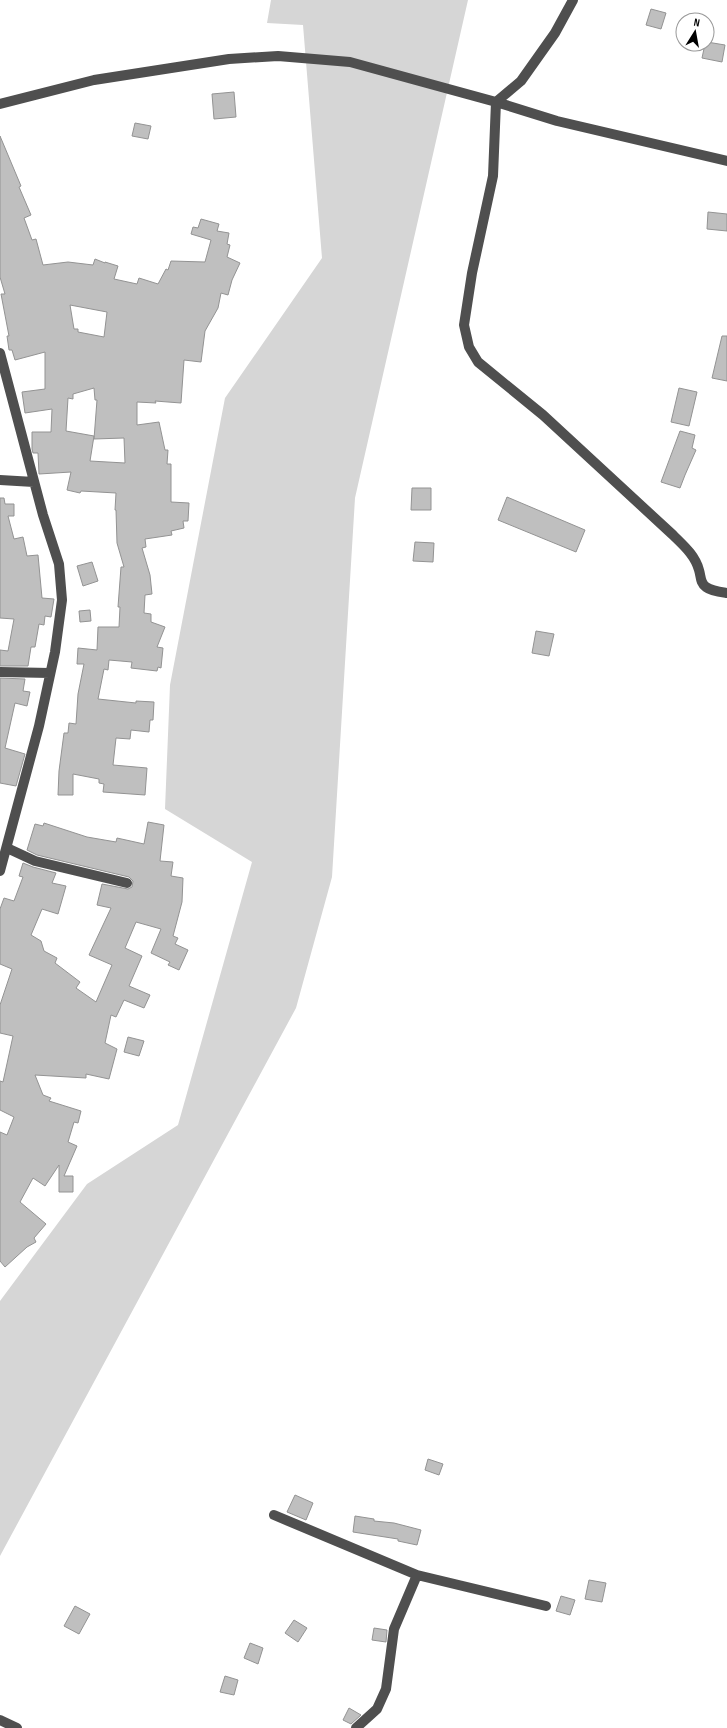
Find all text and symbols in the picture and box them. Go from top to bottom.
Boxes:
north arrow [675,12,715,52]
text: N [693,16,701,30]

